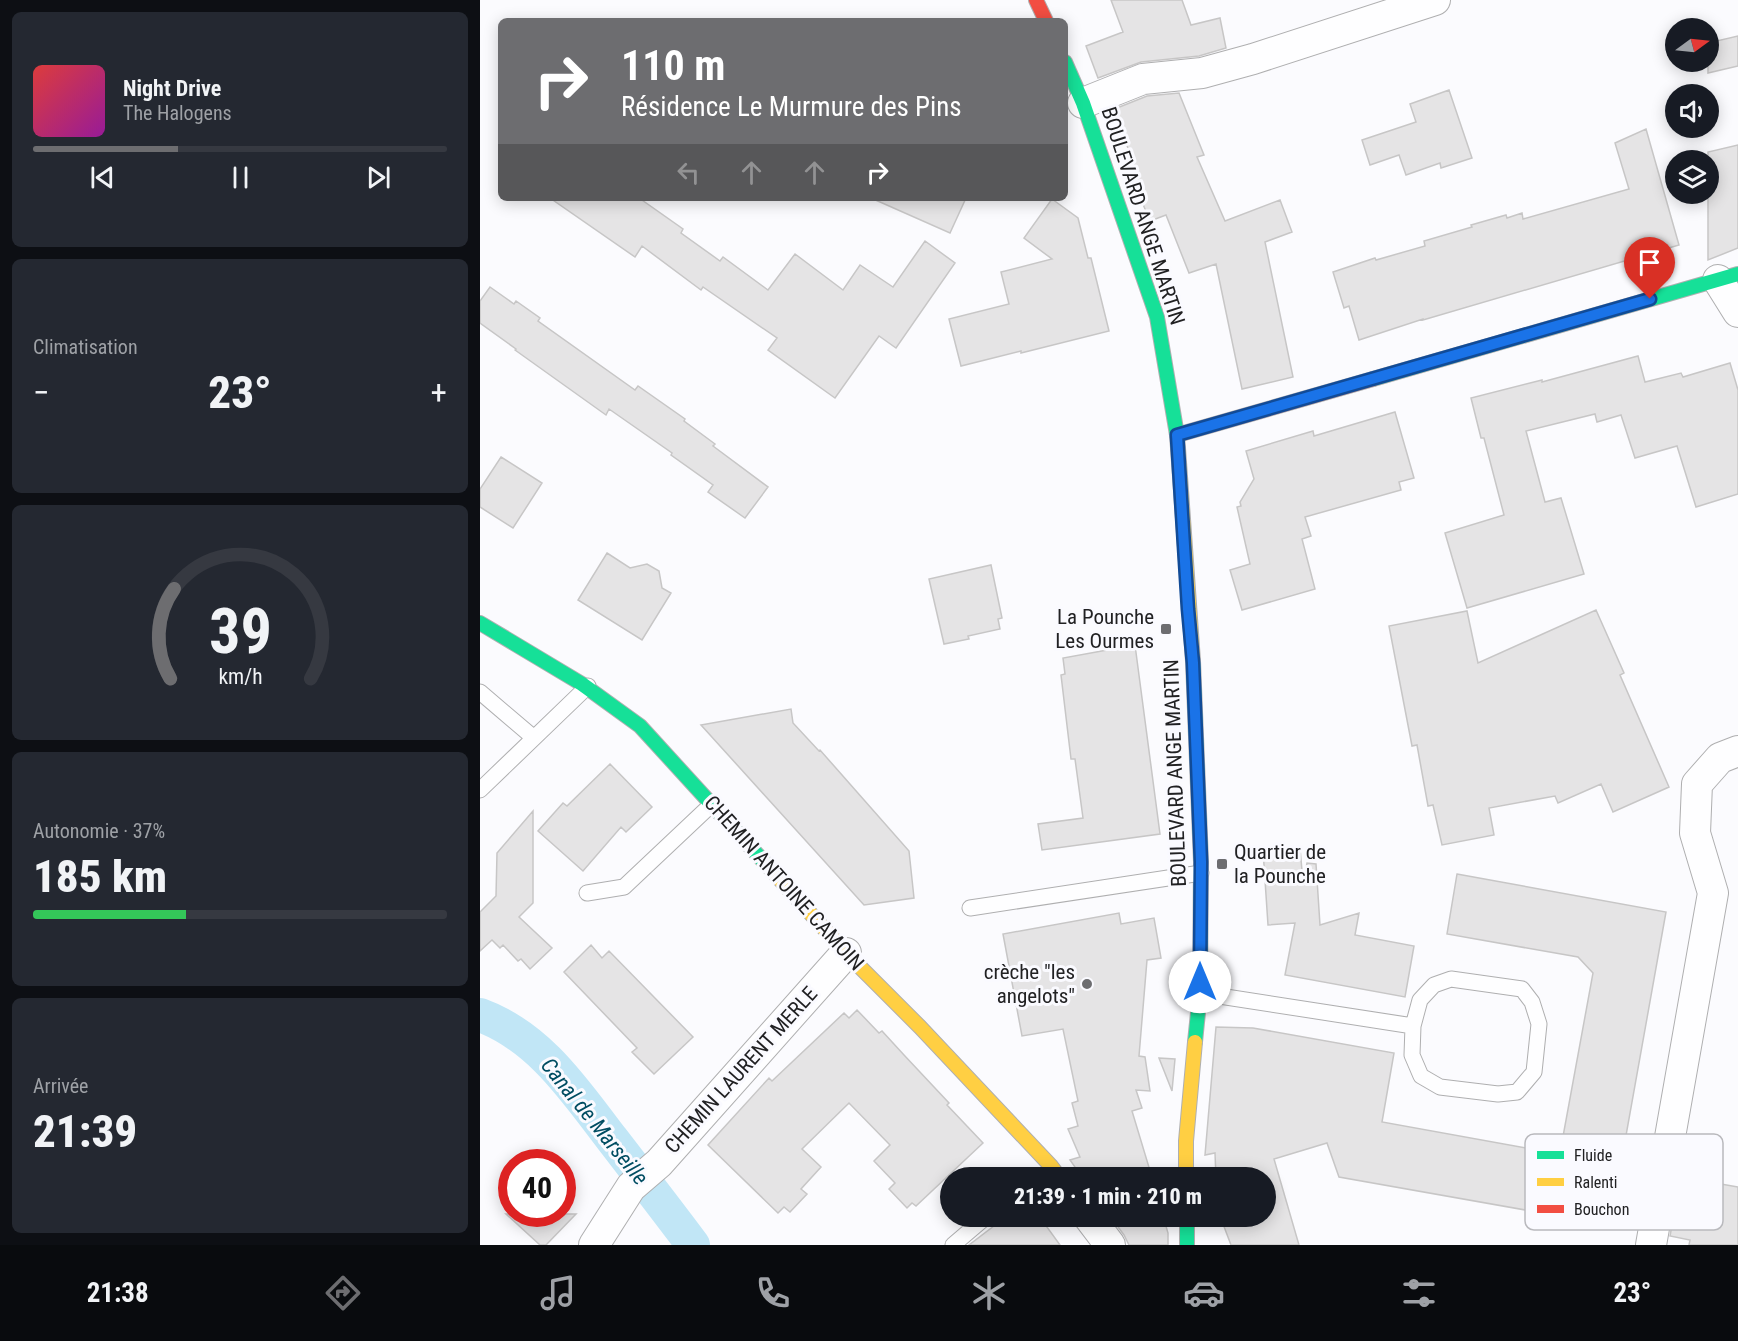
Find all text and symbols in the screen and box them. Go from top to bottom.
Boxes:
north arrow [1665,18,1719,72]
map controls [1665,18,1719,204]
text: 110 m [621,41,726,90]
icon: right [522,42,600,120]
text: Night Drive [123,76,221,101]
button: sound [1665,84,1719,138]
text: Résidence Le Murmure des Pins [621,91,962,123]
text: The Halogens [123,101,232,125]
street label: BOULEVARD ANGE MARTIN [1096,104,1190,328]
button: layers [1665,150,1719,204]
icon: left [672,156,705,189]
icon: ahead [735,156,768,189]
icon: ahead [798,156,831,189]
icon: right [861,156,894,189]
icon: previous [86,161,119,194]
icon: pause [224,161,257,194]
icon: next [362,161,395,194]
pin [1624,237,1675,299]
icon: arrive [1633,246,1666,279]
text: Climatisation [33,335,138,359]
text: 23° [208,366,272,419]
text: − [33,373,50,412]
text: + [431,373,447,412]
text: 39 [208,596,272,669]
place label: La Pounche Les Ourmes [1055,605,1154,653]
marker: La Pounche Les Ourmes [1159,622,1173,636]
street label: BOULEVARD ANGE MARTIN [1159,659,1191,887]
text: km/h [218,665,262,690]
street label: CHEMIN ANTOINE CAMOIN [699,791,869,975]
text: Autonomie · 37% [33,819,165,843]
place label: Quartier de la Pounche [1234,840,1326,888]
text: 185 km [33,850,167,903]
marker: Quartier de la Pounche [1215,857,1229,871]
position arrow [1168,950,1232,1014]
place label: crèche "les angelots" [984,960,1075,1008]
marker: crèche "les angelots" [1080,977,1094,991]
street label: CHEMIN LAURENT MERLE [660,982,822,1158]
water label: Canal de Marseille [536,1053,653,1190]
text: Arrivée [33,1074,89,1098]
text: 21:39 [33,1105,137,1158]
legend [1525,1134,1723,1230]
text: Fluide [1574,1146,1612,1165]
speed limit sign: 40 [498,1149,576,1227]
text: Ralenti [1574,1173,1617,1192]
text: 21:39 · 1 min · 210 m [1014,1184,1202,1209]
text: Bouchon [1574,1200,1629,1219]
icon: directions [322,1272,364,1314]
icon: music [537,1272,579,1314]
icon: phone [752,1272,794,1314]
icon: climate [968,1272,1010,1314]
icon: car [1183,1272,1225,1314]
icon: filters [1398,1272,1440,1314]
text: 21:38 [87,1277,149,1309]
text: 23° [1613,1277,1651,1309]

